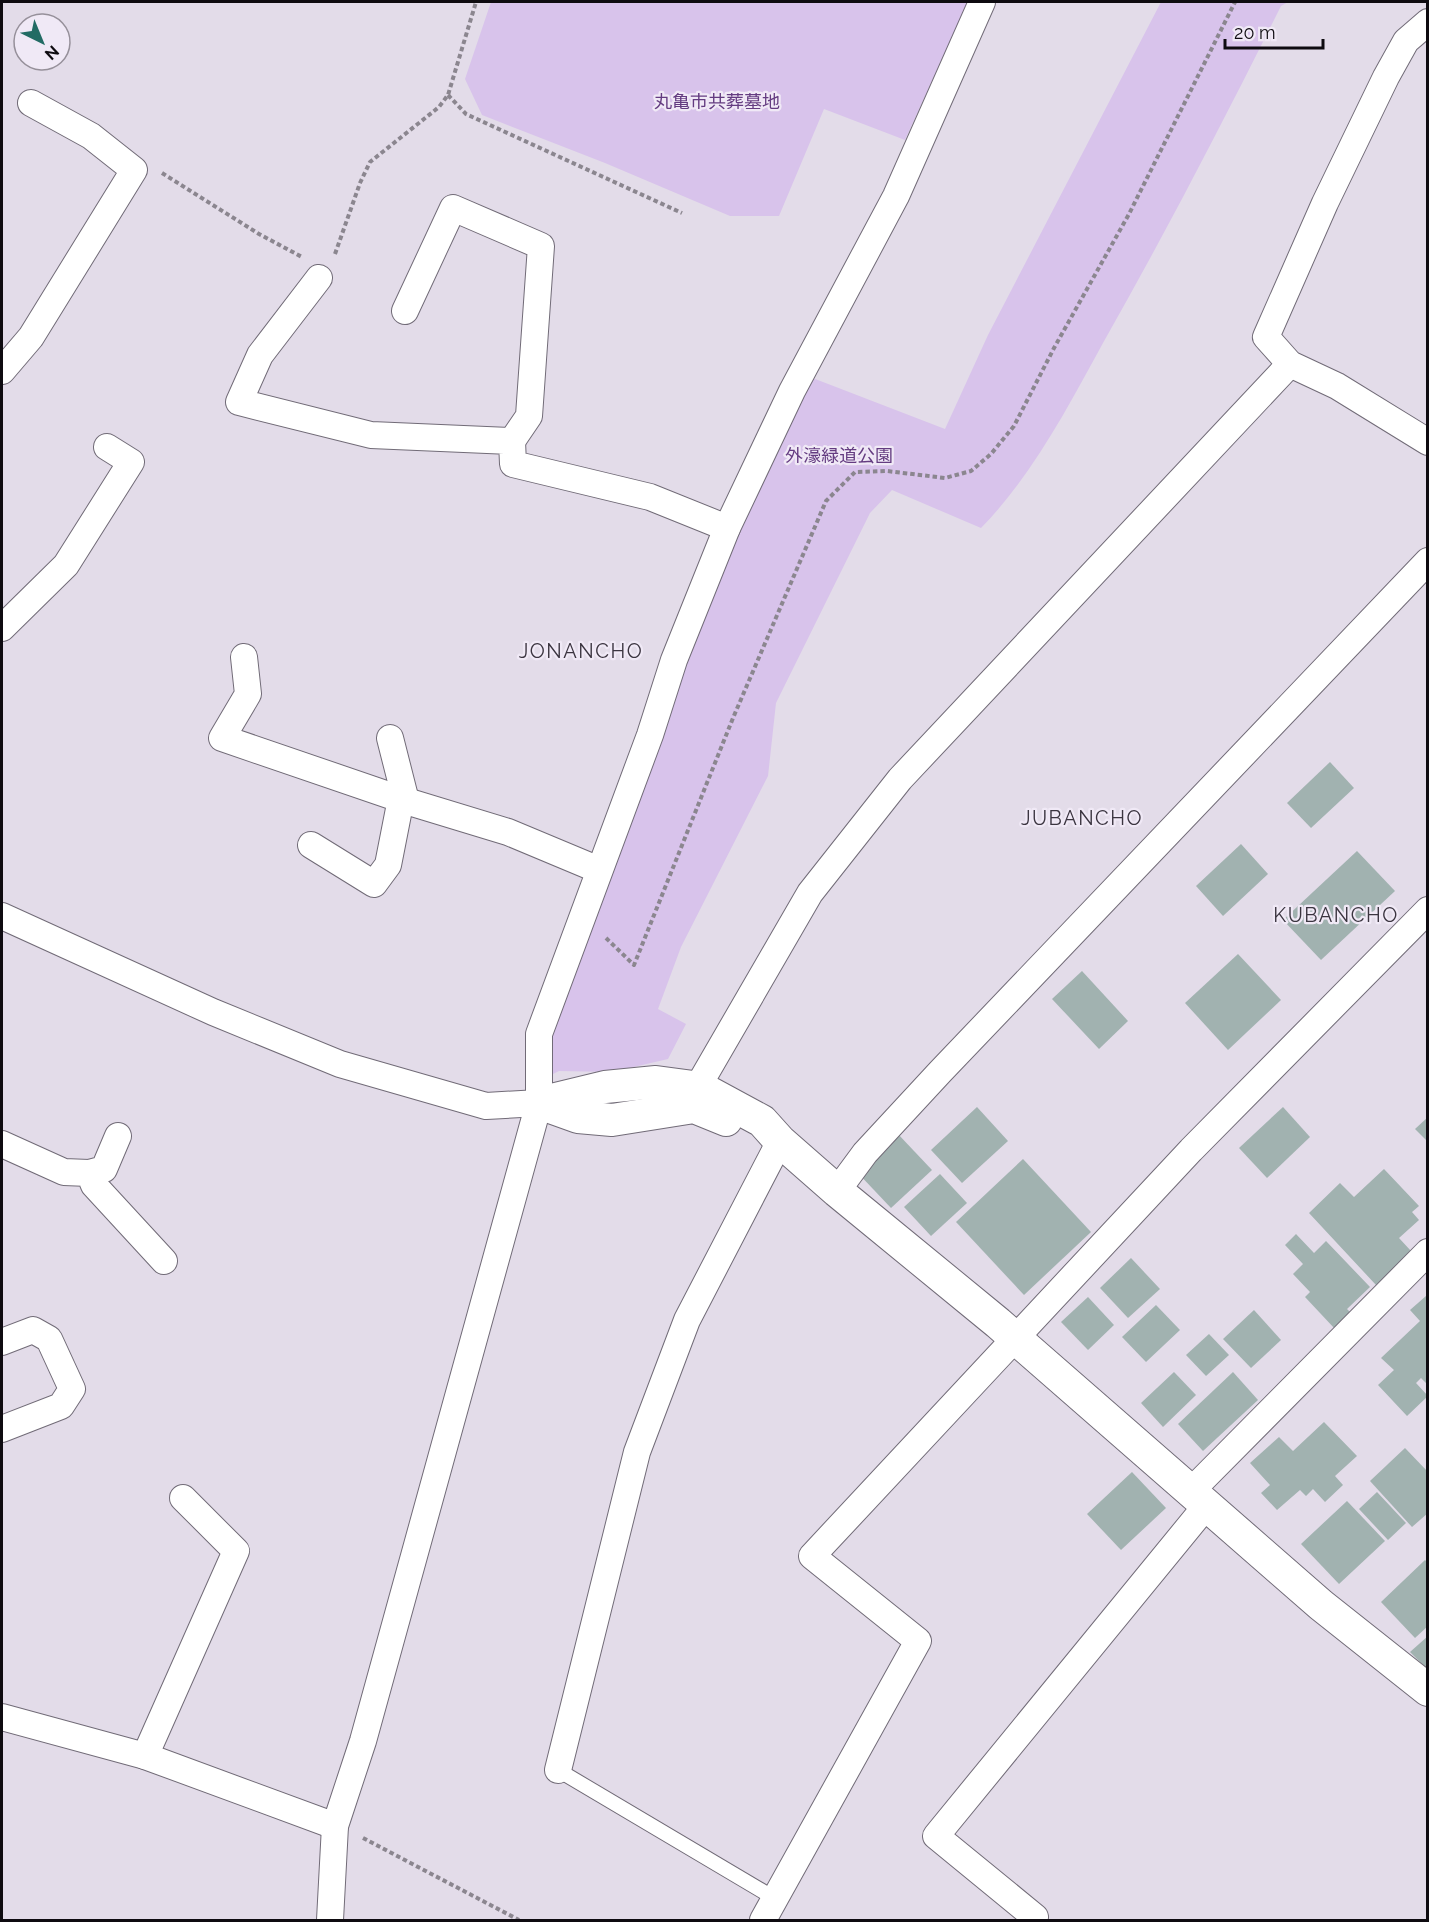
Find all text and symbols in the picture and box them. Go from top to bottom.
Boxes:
north arrow [12,12,72,72]
scale bar [1225,12,1322,50]
text: 20 m [1234,22,1276,43]
text: N [41,41,63,64]
park label: 丸亀市共葬墓地 [654,91,780,112]
park label: 外濠緑道公園 [785,445,893,466]
district label: JONANCHO [519,639,643,663]
district label: JUBANCHO [1021,806,1143,830]
district label: KUBANCHO [1273,903,1399,927]

